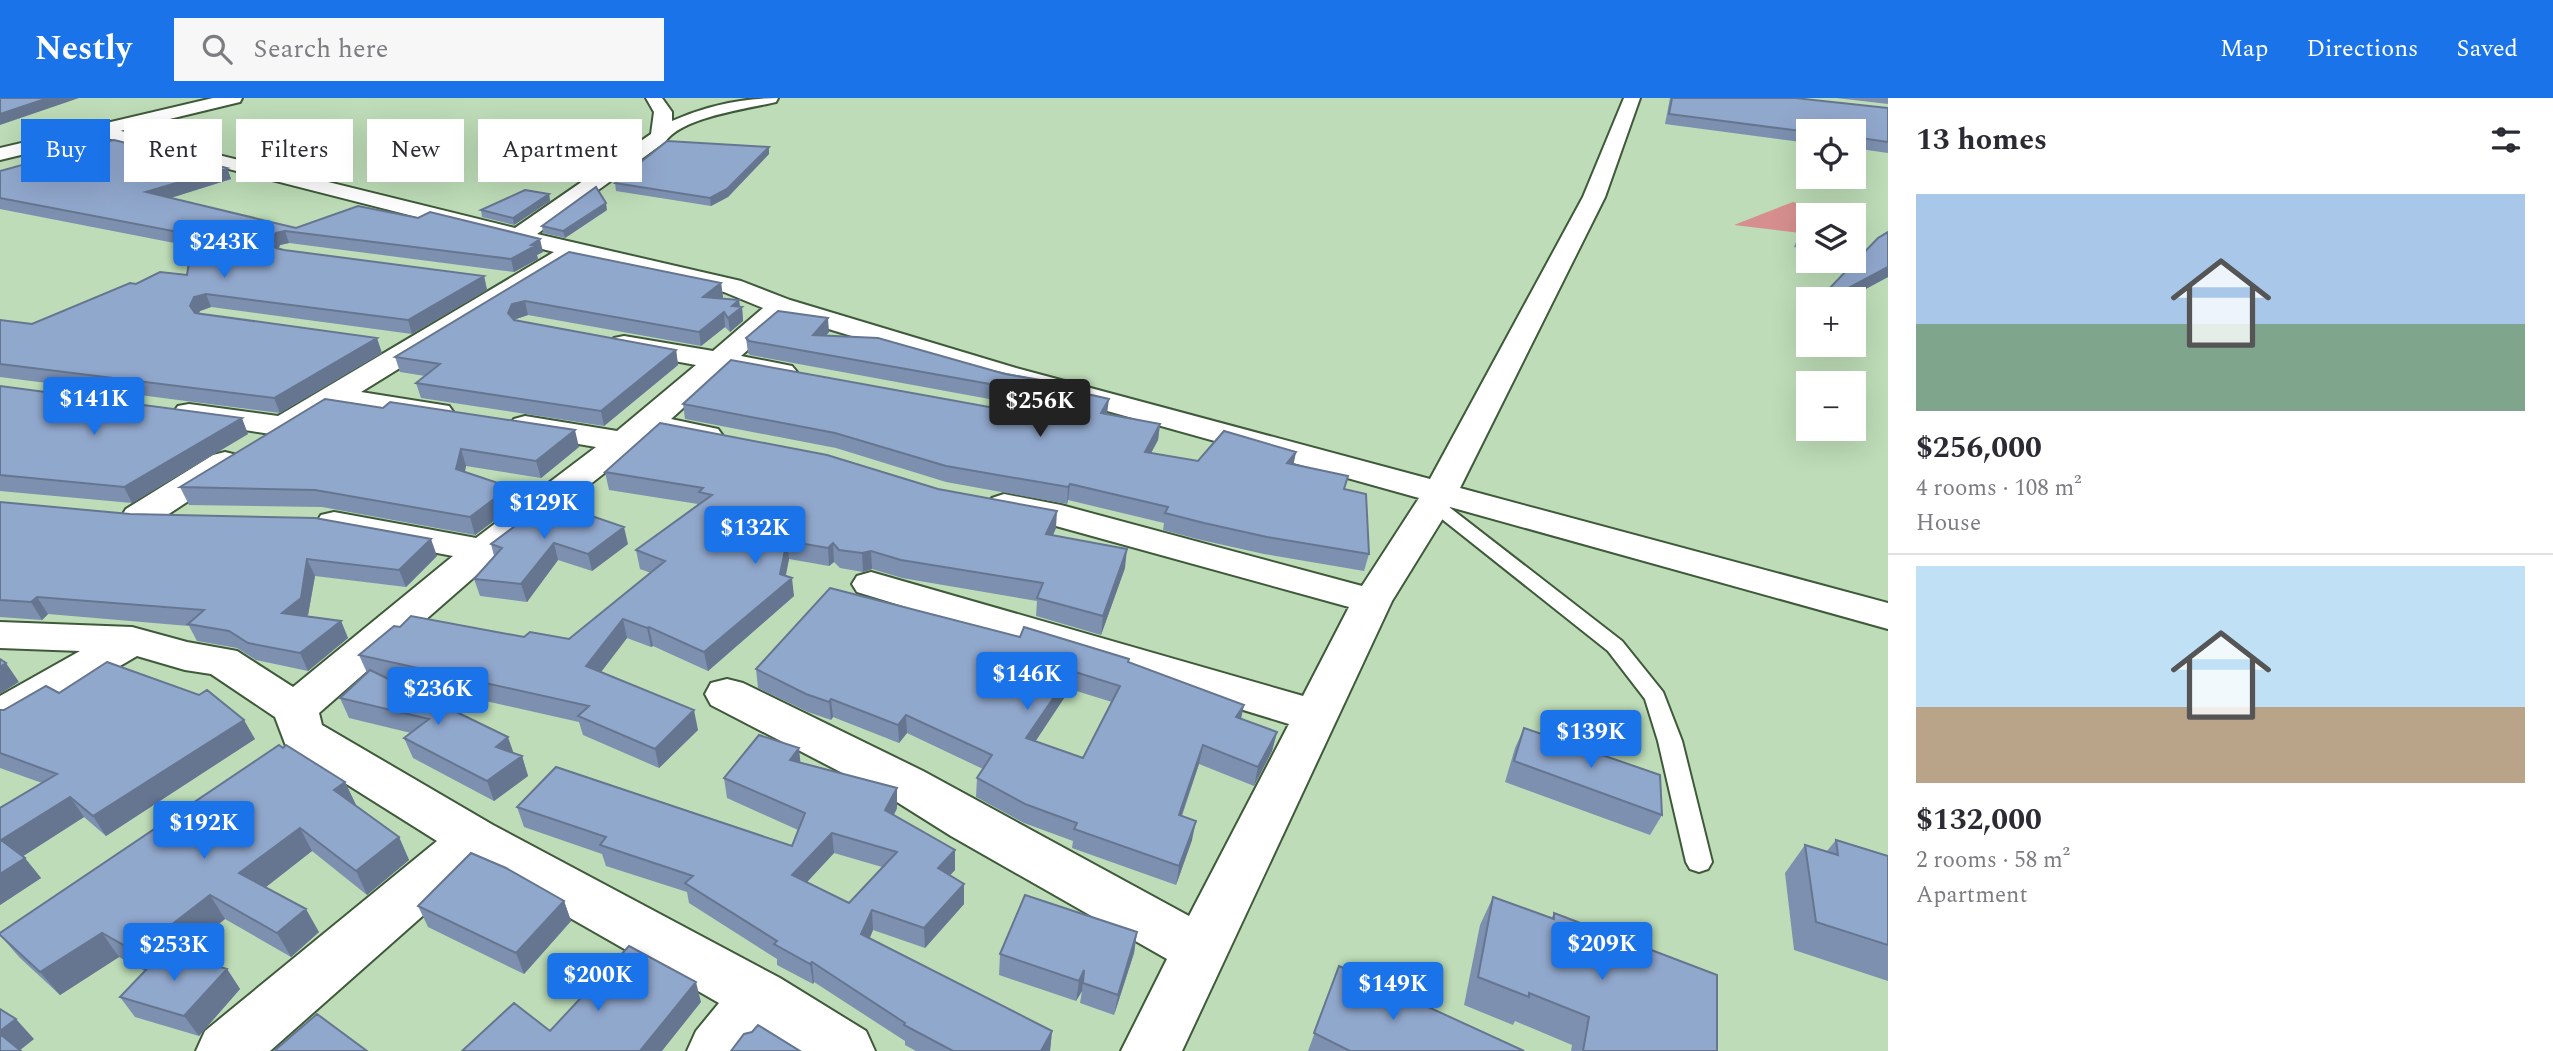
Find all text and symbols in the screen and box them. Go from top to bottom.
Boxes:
search box [174,18,664,81]
text: Nestly [35,24,132,74]
text: Search here [254,29,388,69]
icon: search [198,30,236,68]
text: Map [2220,31,2268,67]
text: Directions [2306,31,2418,67]
text: Saved [2456,31,2518,67]
text: 13 homes [1916,117,2047,163]
chip: Buy [21,119,110,182]
chip: Rent [124,119,222,182]
chip: Filters [236,119,353,182]
chip: New [367,119,464,182]
chip: Apartment [478,119,642,182]
map controls [1796,119,1866,441]
button: locate [1796,119,1866,189]
icon: filters [2487,121,2525,159]
button: layers [1796,203,1866,273]
pin: $243K [175,220,273,280]
text: $243K [189,225,259,260]
icon: home [2158,240,2284,366]
button: + [1796,287,1866,357]
button: − [1796,371,1866,441]
pin: $141K [45,378,143,437]
pin: $256K [991,380,1089,439]
text: $141K [59,382,129,417]
text: $256K [1005,384,1075,419]
text: $256,000 [1916,425,2042,471]
text: 4 rooms · 108 m² [1916,471,2082,506]
pin: $129K [495,482,593,541]
text: $129K [509,486,579,521]
pin: $132K [706,506,804,566]
text: House [1916,506,1981,541]
text: $132K [720,511,790,546]
icon: home [2158,612,2284,738]
pin: $146K [978,652,1076,712]
text: $146K [992,657,1062,692]
pin: $236K [389,668,487,727]
text: $236K [403,672,473,707]
pin: $139K [1542,710,1640,770]
text: $139K [1556,715,1626,750]
text: $132,000 [1916,797,2042,843]
pin: $192K [155,802,253,861]
text: $192K [169,806,239,841]
text: 2 rooms · 58 m² [1916,843,2070,878]
text: Apartment [1916,878,2028,913]
pin: $209K [1553,922,1651,982]
pin: $253K [125,924,223,983]
text: $209K [1567,927,1637,962]
text: $253K [139,928,209,963]
pin: $200K [549,954,647,1013]
text: $200K [563,958,633,993]
pin: $149K [1344,962,1442,1022]
text: $149K [1358,967,1428,1002]

